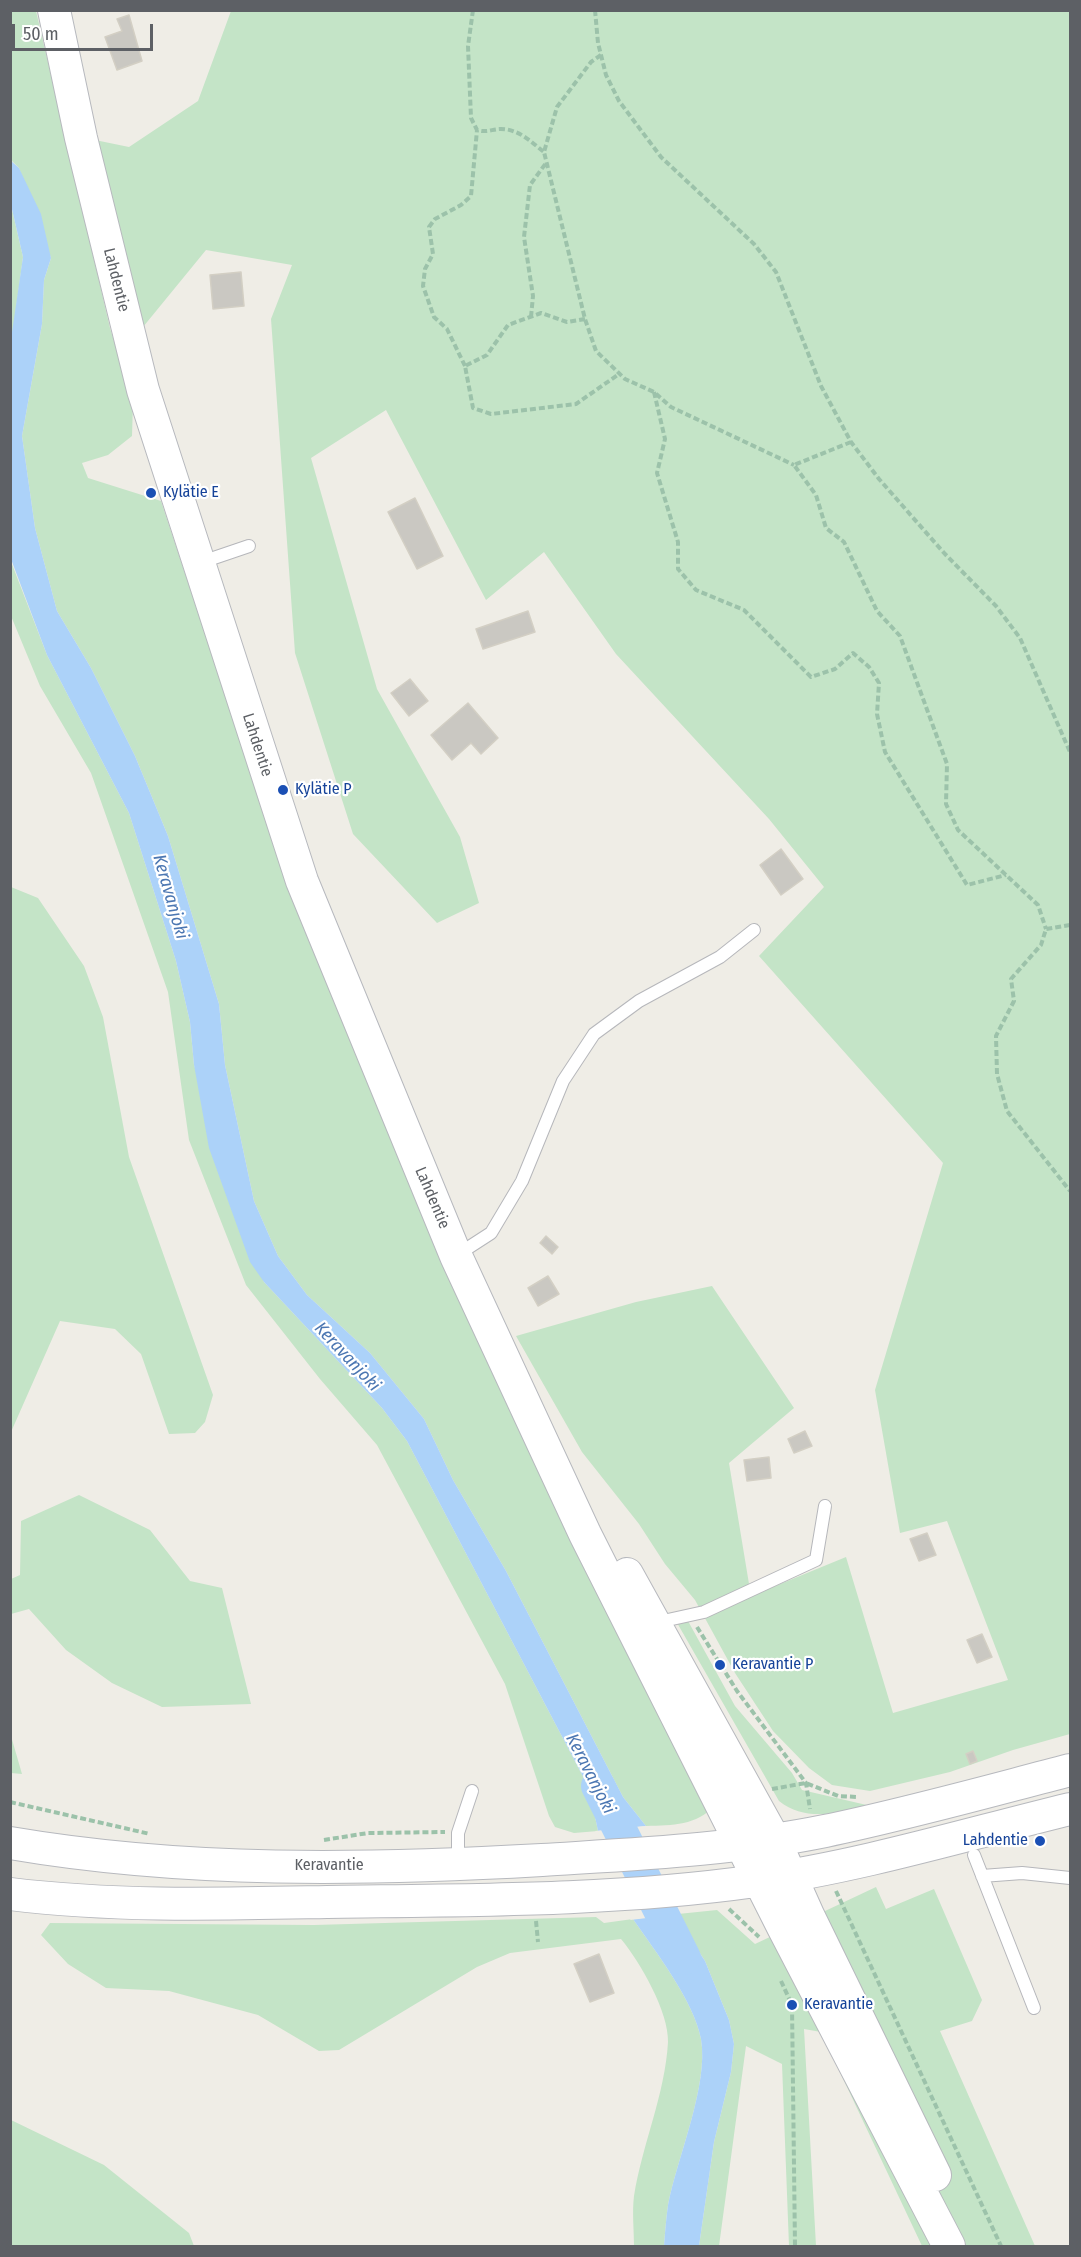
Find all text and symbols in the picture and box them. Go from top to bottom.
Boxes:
scale bar [15,12,156,50]
text: 50 m [23,23,59,45]
street label: Lahdentie [99,246,133,314]
place label: Kylätie E [163,483,219,503]
marker: Kylätie E [144,486,158,500]
street label: Lahdentie [238,711,276,779]
place label: Kylätie P [295,780,352,800]
marker: Kylätie P [276,783,290,797]
water label: Keravanjoki [148,852,192,942]
street label: Lahdentie [410,1164,454,1232]
water label: Keravanjoki [309,1318,385,1396]
place label: Keravantie P [732,1655,813,1675]
marker: Keravantie P [713,1658,727,1672]
water label: Keravanjoki [561,1730,619,1818]
place label: Lahdentie [963,1831,1028,1851]
marker: Lahdentie [1033,1834,1047,1848]
street label: Keravantie [294,1856,364,1876]
place label: Keravantie [804,1995,873,2015]
marker: Keravantie [785,1998,799,2012]

